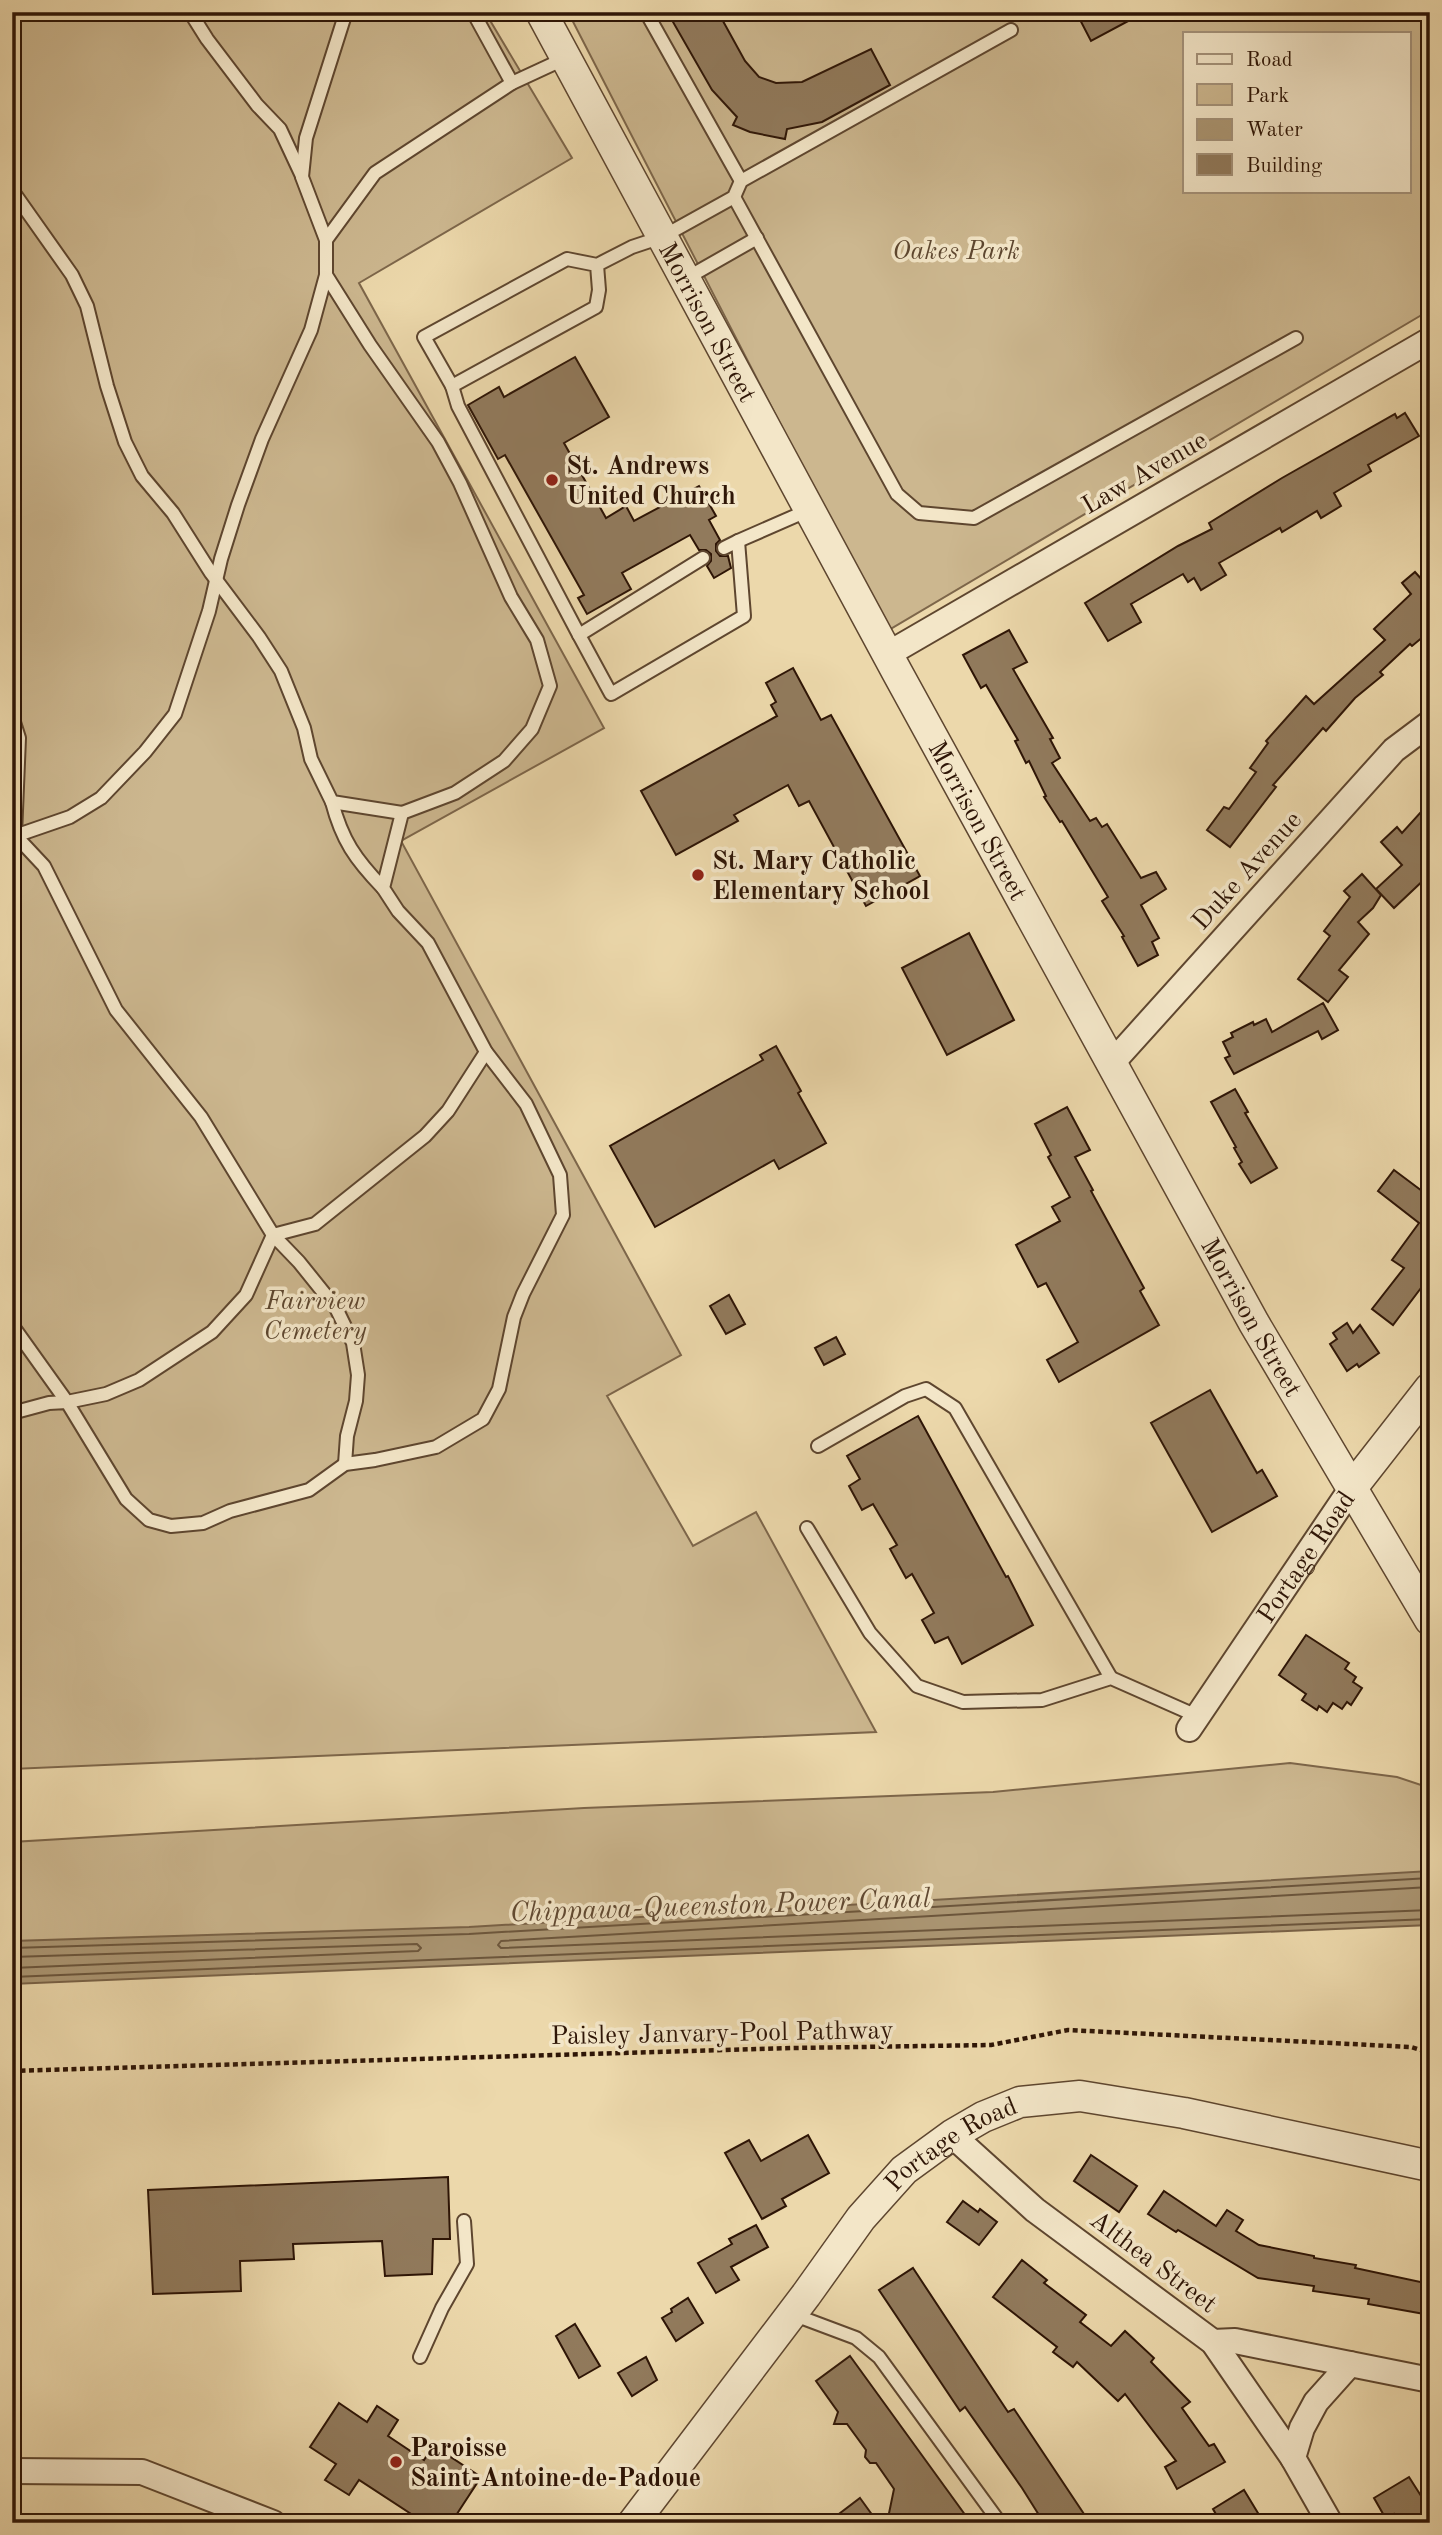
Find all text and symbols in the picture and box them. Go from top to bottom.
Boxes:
legend [1183,32,1410,192]
text: Road [1246,50,1293,71]
text: Park [1246,86,1289,107]
text: Water [1246,120,1303,141]
text: Building [1246,156,1323,177]
street label: Morrison Street [653,238,760,407]
park label: Oakes Park [892,239,1020,265]
street label: Law Avenue [1078,428,1212,520]
place label: St. Andrews United Church [566,454,736,510]
marker: St. Andrews United Church [544,472,560,488]
street label: Morrison Street [922,737,1031,905]
street label: Duke Avenue [1188,807,1307,936]
place label: St. Mary Catholic Elementary School [712,849,930,905]
marker: St. Mary Catholic Elementary School [690,867,706,883]
street label: Morrison Street [1195,1234,1305,1402]
park label: Fairview Cemetery [263,1289,367,1345]
street label: Portage Road [1253,1487,1361,1628]
water label: Chippawa-Queenston Power Canal [509,1886,931,1928]
street label: Paisley Janvary-Pool Pathway [550,2018,894,2050]
street label: Portage Road [881,2094,1021,2197]
street label: Althea Street [1085,2207,1221,2318]
place label: Paroisse Saint-Antoine-de-Padoue [410,2436,701,2492]
marker: Paroisse Saint-Antoine-de-Padoue [388,2454,404,2470]

